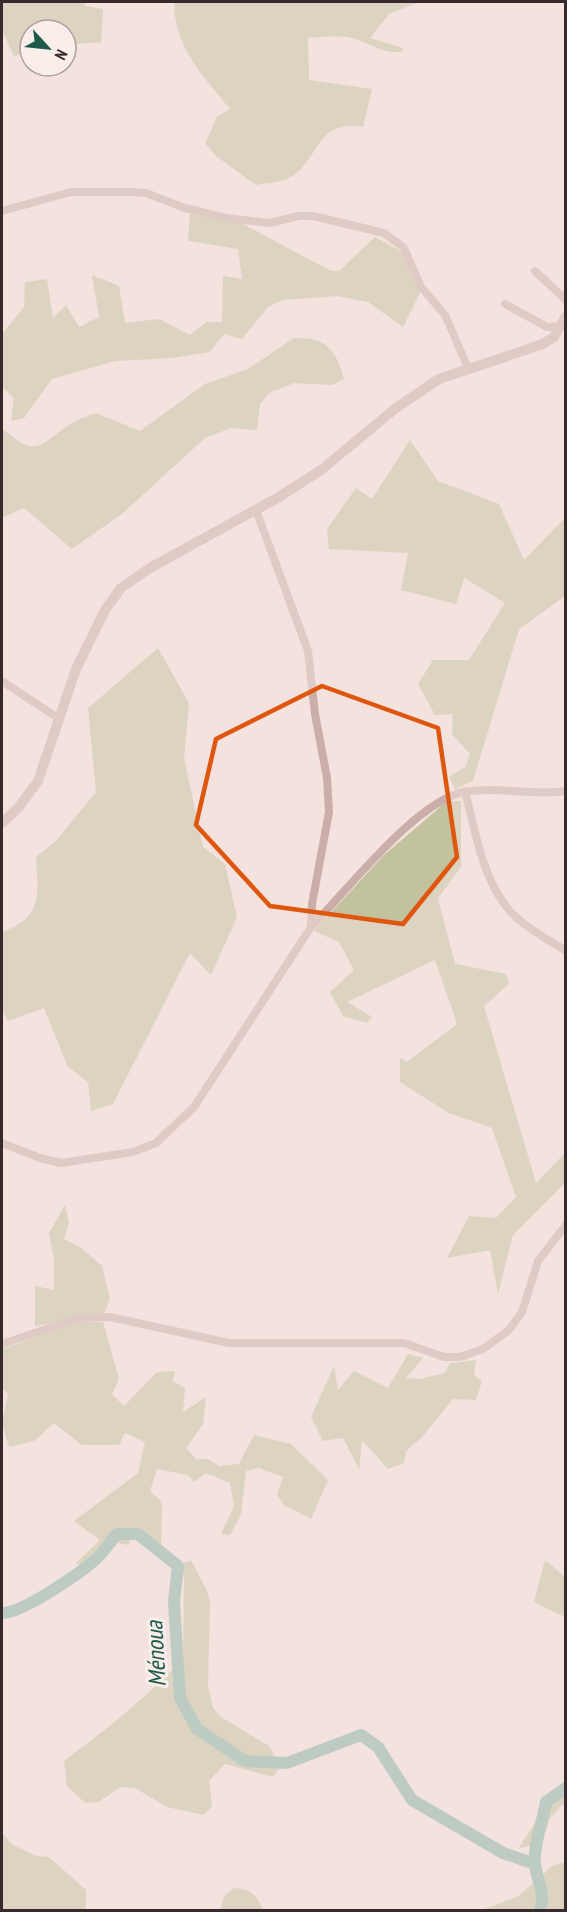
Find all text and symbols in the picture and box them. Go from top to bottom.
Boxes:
north arrow [18,18,78,78]
text: N [50,46,72,63]
water label: Ménoua [138,1619,173,1688]

